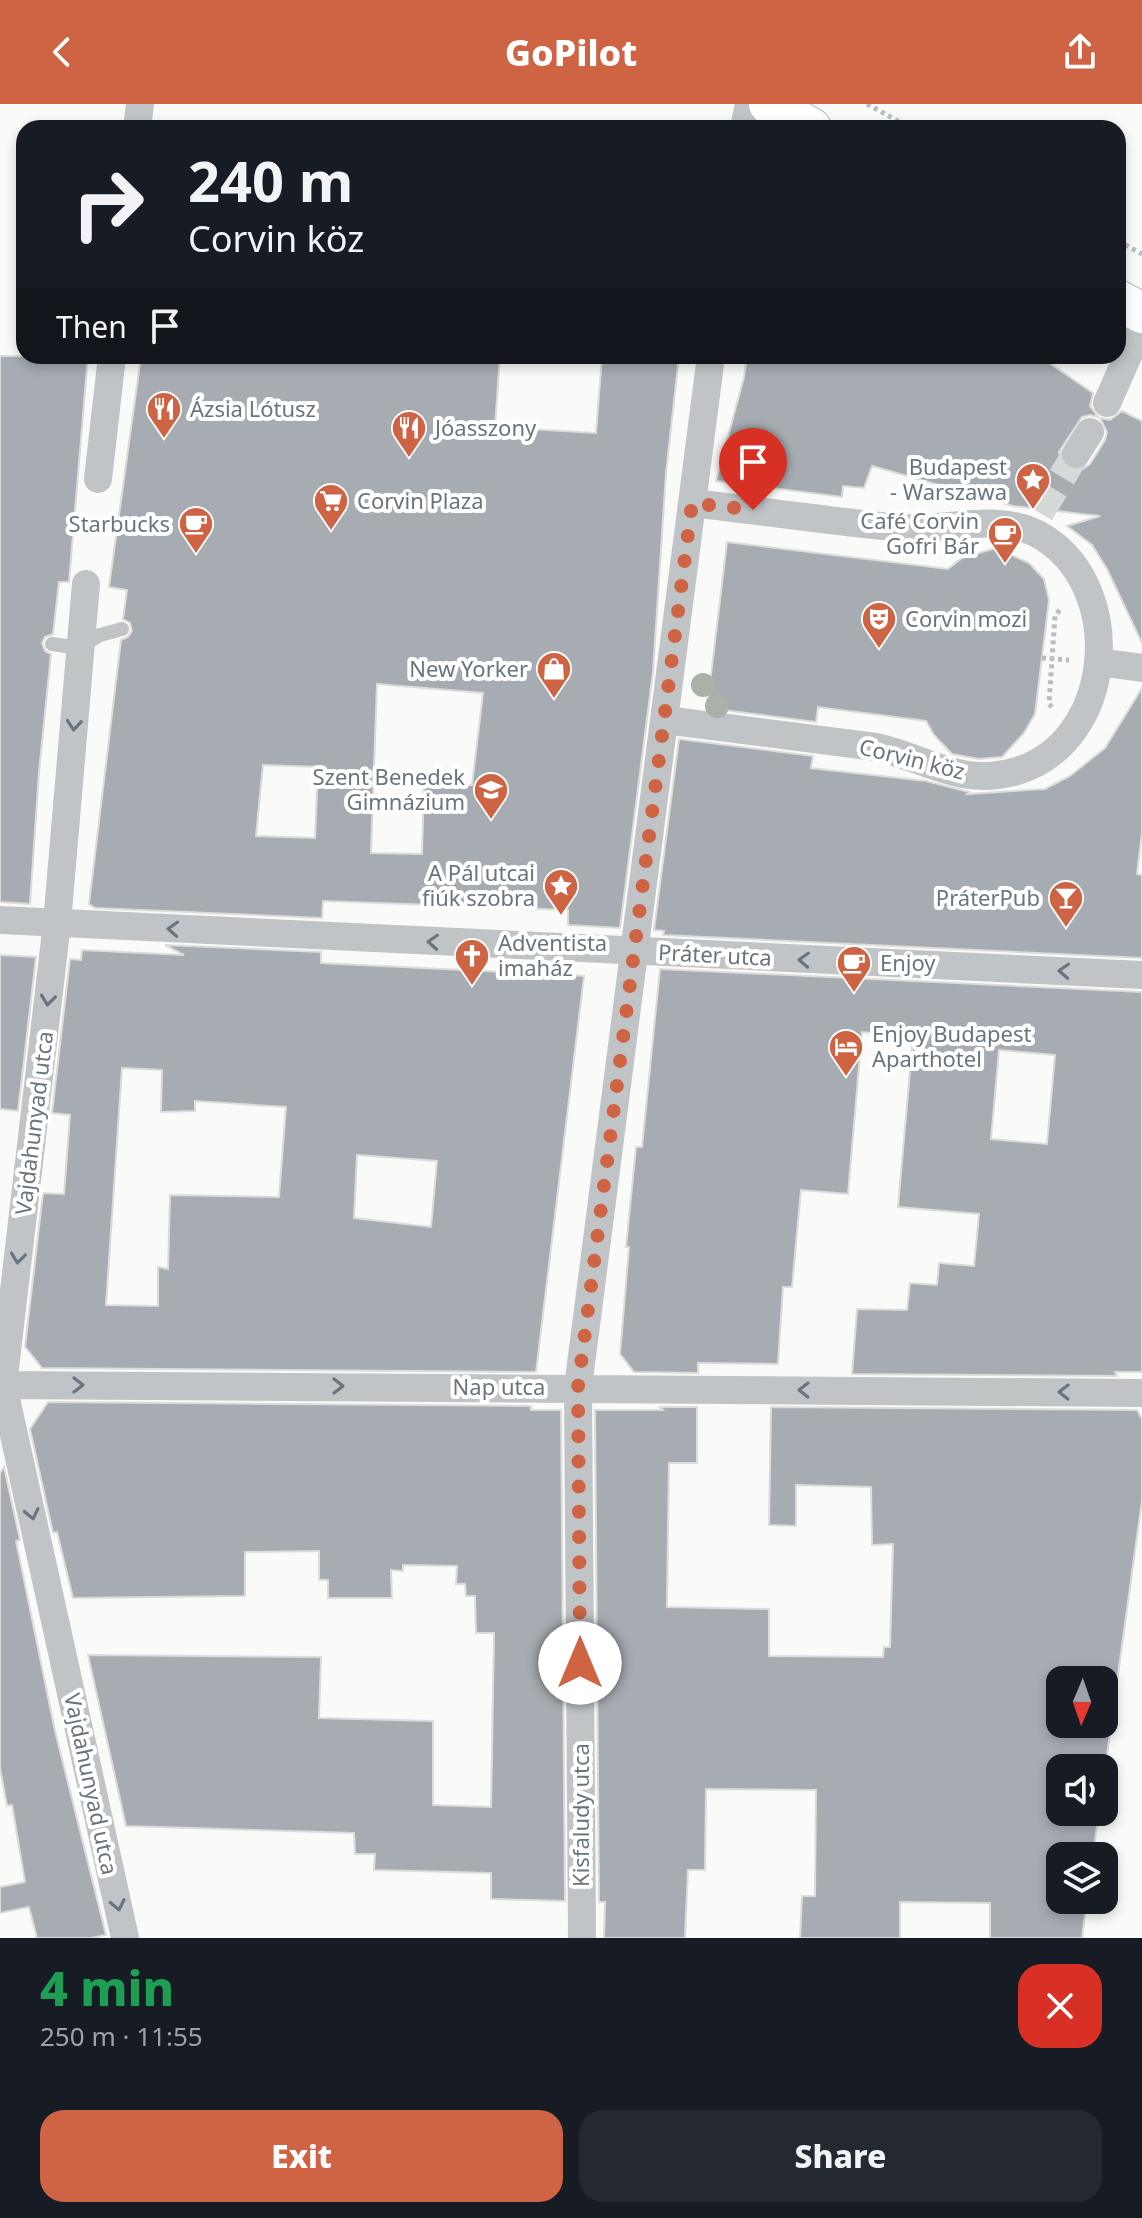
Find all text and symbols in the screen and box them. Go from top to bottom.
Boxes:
text: GoPilot [505,28,637,77]
icon: back [40,30,84,74]
icon: share [1058,30,1102,74]
text: 240 m [188,142,353,218]
icon: right [56,152,160,256]
text: Corvin köz [188,214,364,263]
icon: arrive [143,304,187,348]
text: Then [56,306,127,347]
restaurant icon: Ázsia Lótusz [145,390,183,440]
place label: Ázsia Lótusz [190,393,316,423]
restaurant icon: Jóasszony [390,409,428,459]
place label: Jóasszony [433,412,537,442]
pin [719,428,787,510]
icon: arrive [731,440,775,484]
place label: Budapest - Warszawa [890,451,1007,506]
place icon: Budapest - Warszawa [1014,461,1052,511]
supermarket icon: Corvin Plaza [312,482,350,532]
place label: Corvin Plaza [357,485,483,515]
cafe icon: Starbucks [177,505,215,555]
place label: Café Corvin Gofri Bár [860,505,979,560]
place label: Starbucks [69,508,170,538]
cafe icon: Café Corvin Gofri Bár [986,515,1024,565]
theatre icon: Corvin mozi [860,600,898,650]
place label: Corvin mozi [905,603,1027,633]
shop icon: New Yorker [535,650,573,700]
place label: New Yorker [409,653,528,683]
one-way arrow [66,719,83,732]
street label: Corvin köz [856,730,968,786]
place label: Szent Benedek Gimnázium [313,761,465,816]
school or university icon: Szent Benedek Gimnázium [472,771,510,821]
place label: A Pál utcai fiúk szobra [422,857,535,912]
place icon: A Pál utcai fiúk szobra [542,867,580,917]
bar icon: PráterPub [1047,879,1085,929]
place label: PráterPub [936,882,1040,912]
one-way arrow [166,920,179,937]
place label: Adventista imaház [498,927,607,982]
one-way arrow [426,933,439,950]
street label: Práter utca [657,936,773,972]
church icon: Adventista imaház [453,937,491,987]
cafe icon: Enjoy [835,944,873,994]
place label: Enjoy [880,947,936,977]
one-way arrow [797,951,810,968]
one-way arrow [1057,963,1070,980]
one-way arrow [40,993,57,1007]
place label: Enjoy Budapest Aparthotel [872,1018,1032,1073]
hotel icon: Enjoy Budapest Aparthotel [827,1028,865,1078]
street label: Vajdahunyad utca [7,1029,59,1216]
one-way arrow [9,1252,26,1265]
street label: Nap utca [453,1371,545,1401]
one-way arrow [72,1376,85,1394]
one-way arrow [332,1377,345,1395]
one-way arrow [797,1381,810,1398]
one-way arrow [1057,1383,1070,1401]
one-way arrow [23,1507,40,1521]
position arrow [538,1621,622,1705]
north arrow [1046,1666,1118,1738]
map controls [1046,1666,1118,1914]
street label: Vajdahunyad utca [58,1690,126,1877]
street label: Kisfaludy utca [565,1743,595,1887]
button: sound [1046,1754,1118,1826]
button: layers [1046,1842,1118,1914]
one-way arrow [109,1898,126,1911]
text: 4 min [40,1955,174,2020]
button: close [1018,1964,1102,2048]
text: 250 m · 11:55 [40,2018,203,2054]
button: Exit [40,2110,563,2202]
button: Share [579,2110,1102,2202]

